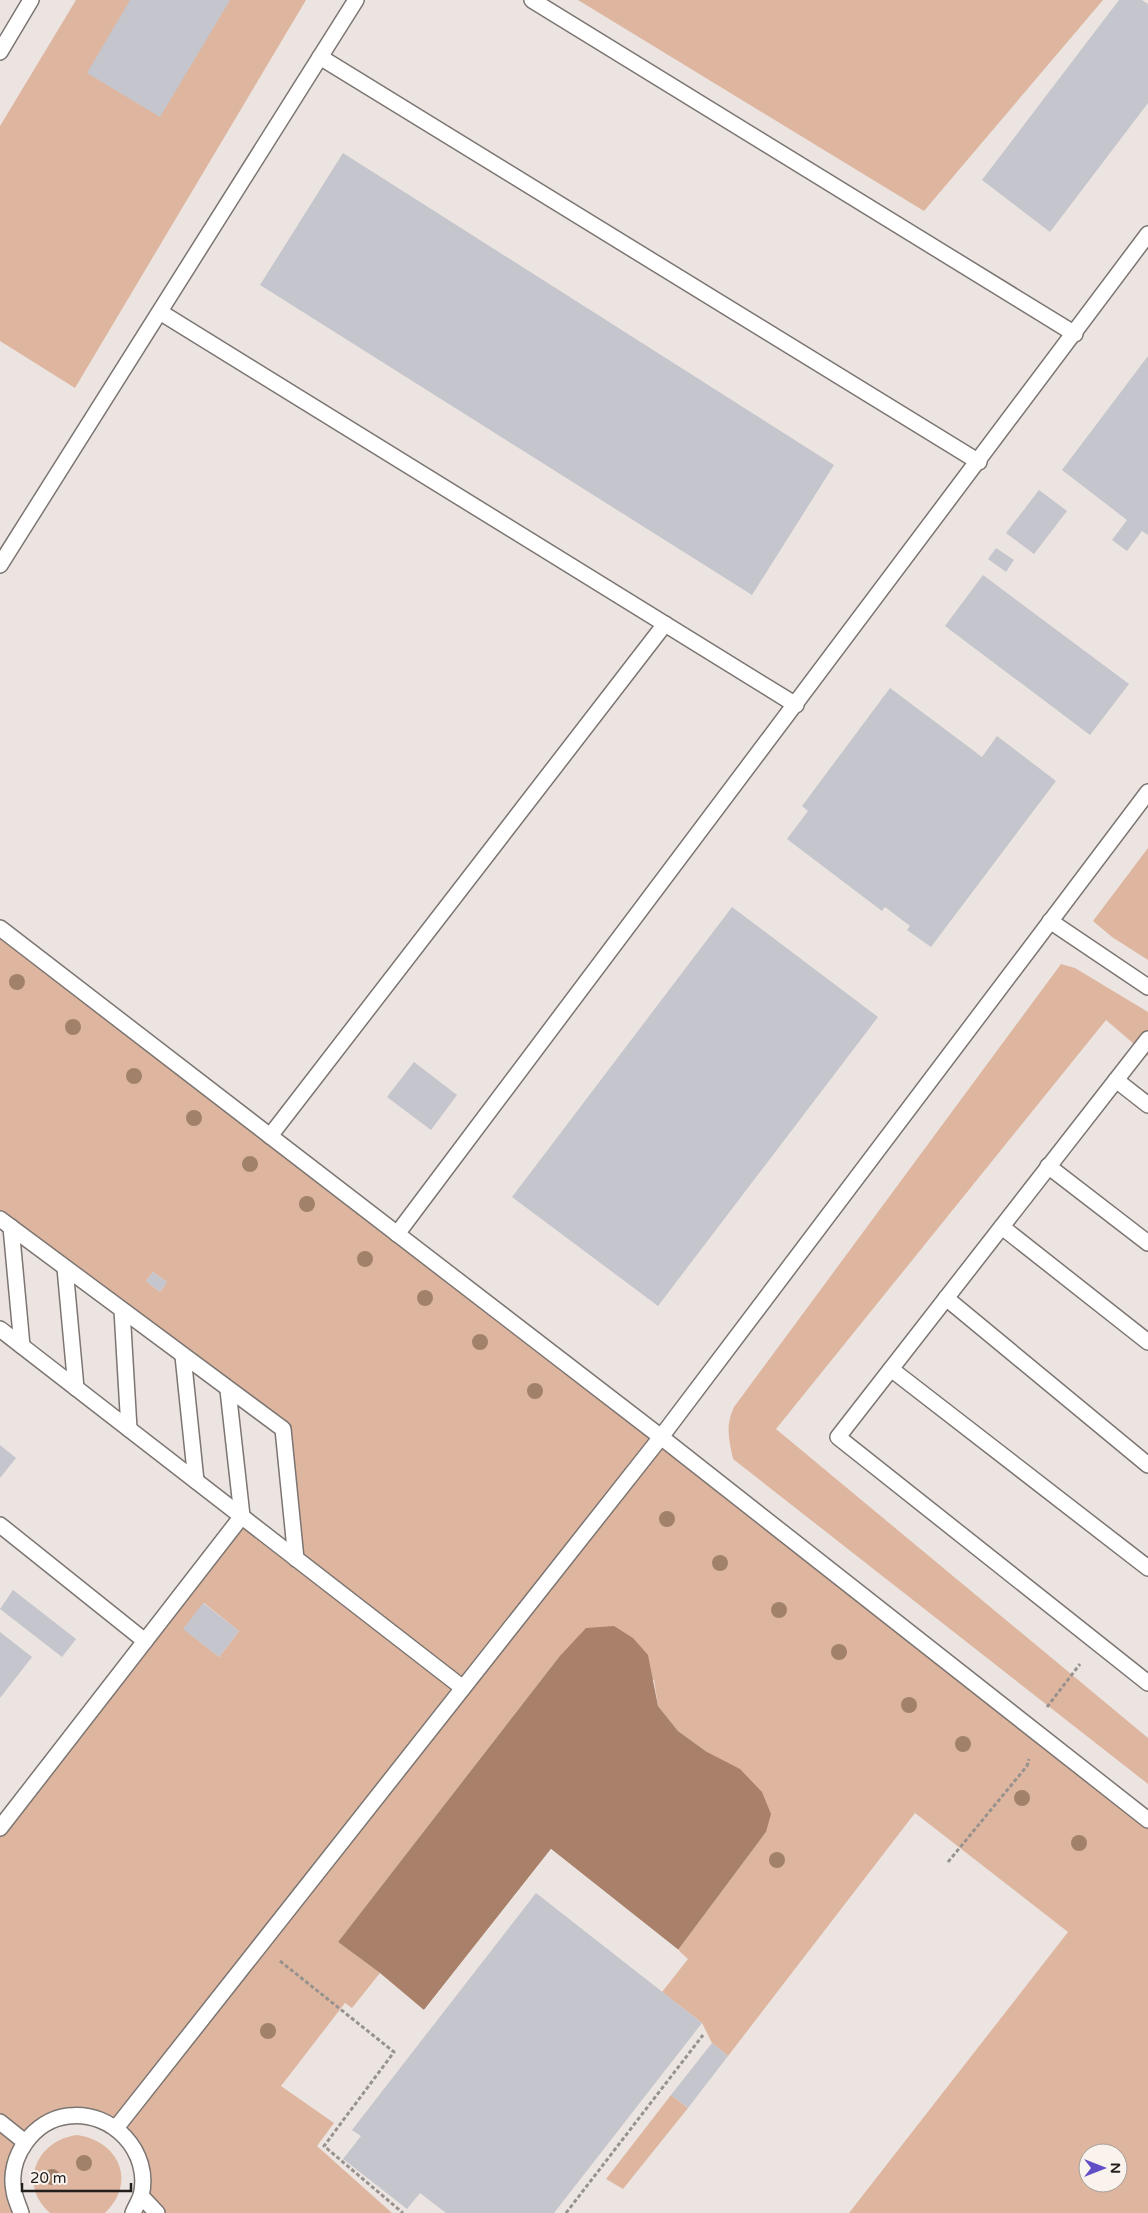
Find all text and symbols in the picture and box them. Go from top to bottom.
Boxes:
north arrow [1078,2143,1128,2193]
scale bar [22,2160,131,2192]
text: N [1107,2162,1124,2174]
text: 20 m [30,2169,67,2187]

